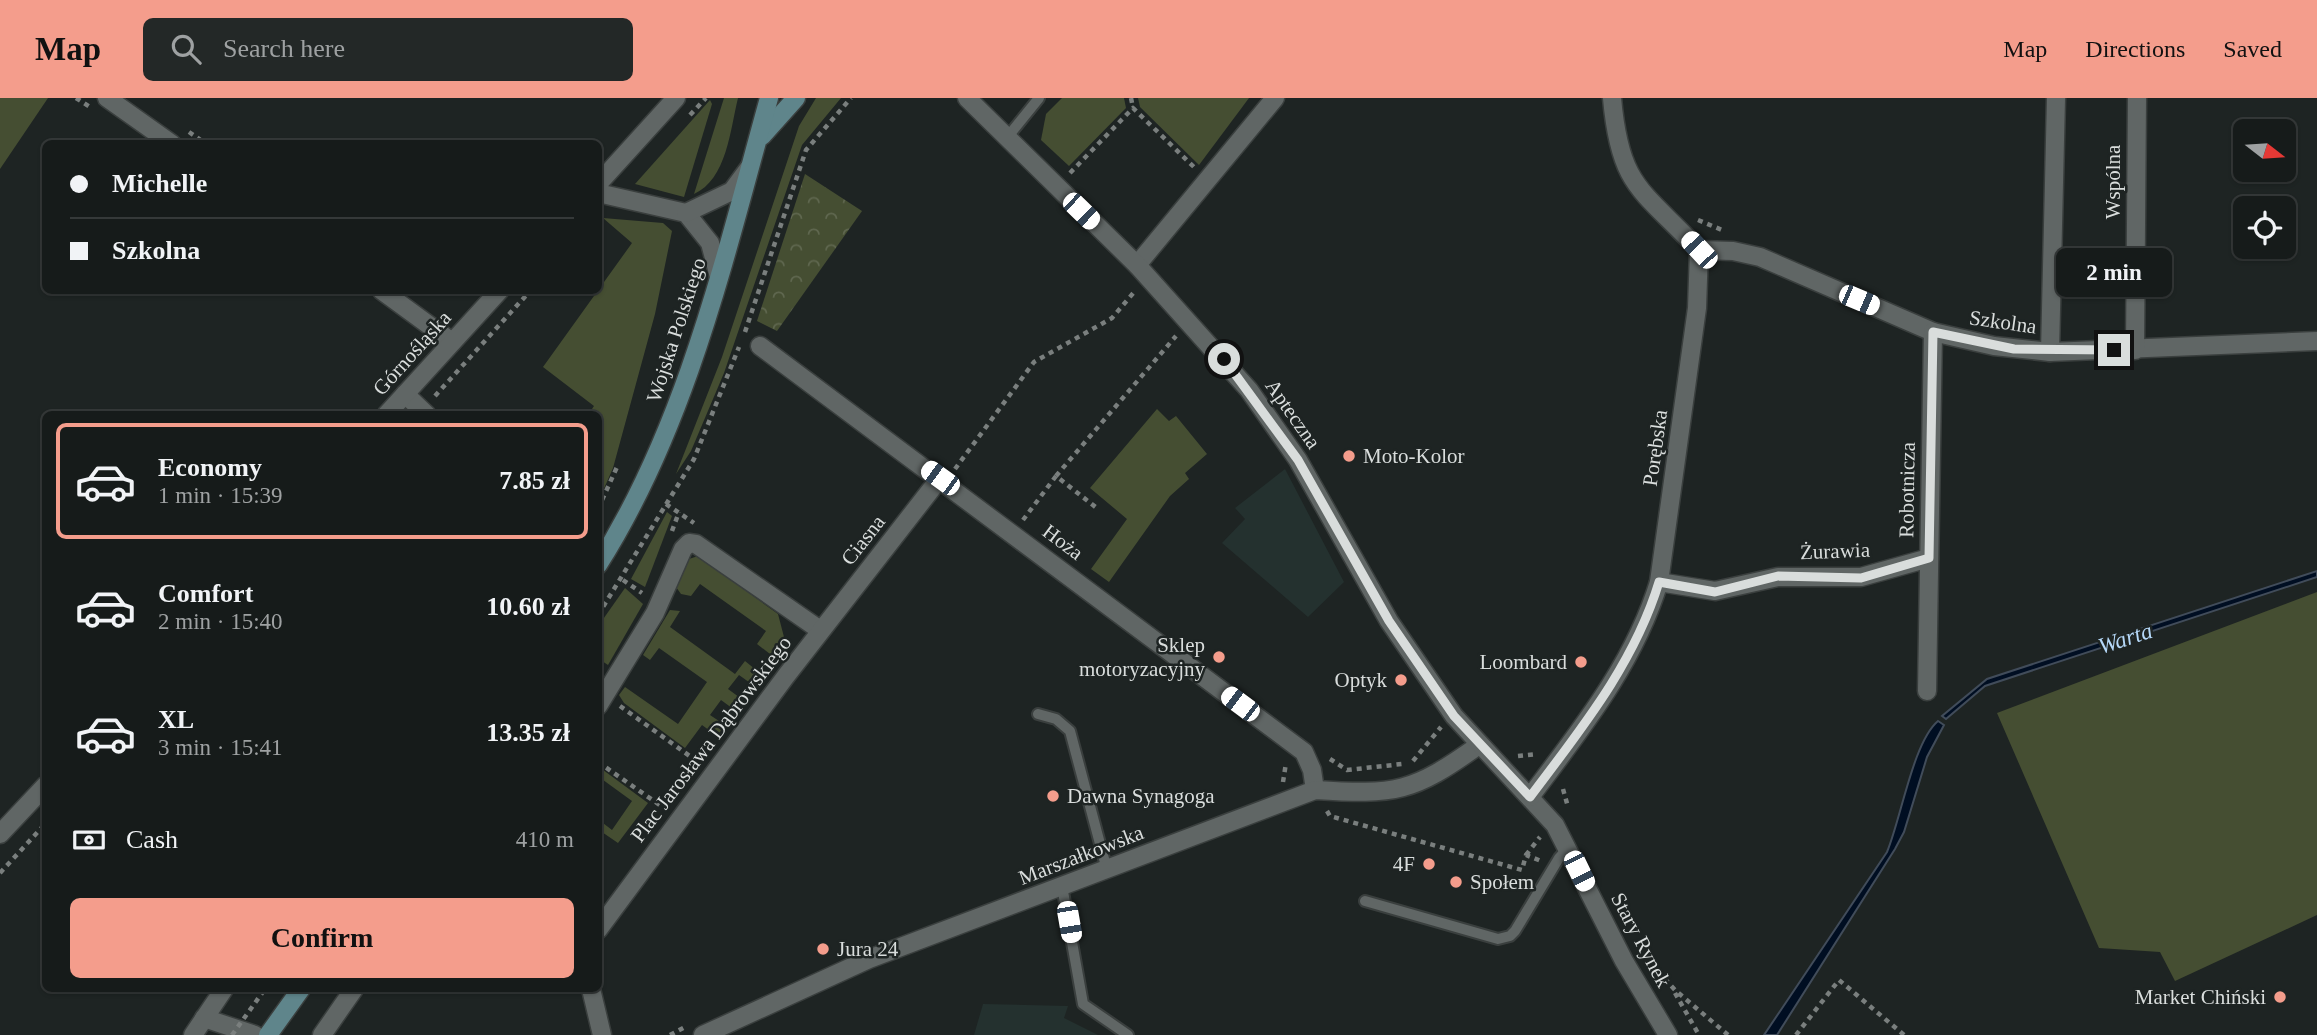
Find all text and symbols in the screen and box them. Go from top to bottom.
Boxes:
search box [143,18,633,81]
icon: search [167,30,205,68]
text: Map [35,31,101,67]
text: Search here [223,34,345,63]
text: Map [2003,36,2047,62]
text: Directions [2085,36,2185,62]
text: Saved [2223,36,2282,62]
north arrow [2233,119,2296,182]
map controls [2233,119,2296,259]
street label: Wspólna [2101,144,2125,219]
text: Michelle [112,169,207,198]
car [1059,189,1104,233]
button: locate [2233,196,2296,259]
car [1677,227,1722,273]
text: Szkolna [112,236,200,265]
callout: 2 min [2056,248,2172,298]
street label: Wojska Polskiego [641,255,711,405]
text: 2 min [2086,260,2142,285]
car [1836,282,1883,318]
street label: Górnośląska [368,305,456,400]
street label: Szkolna [1968,305,2039,339]
route end [2098,334,2130,366]
route start [1208,343,1240,375]
street label: Apteczna [1260,375,1326,454]
street label: Porębska [1638,408,1672,488]
street label: Robotnicza [1894,441,1920,538]
place label: Moto-Kolor [1363,444,1465,468]
marker: Moto-Kolor [1341,448,1357,464]
icon: car [74,450,137,513]
text: Economy [158,453,262,482]
car [917,457,964,499]
text: 7.85 zł [499,466,570,495]
text: 1 min · 15:39 [158,483,283,508]
street label: Ciasna [836,510,890,570]
street label: Hoża [1038,519,1088,565]
street label: Żurawia [1800,538,1871,564]
icon: car [74,576,137,639]
text: Comfort [158,579,253,608]
text: 10.60 zł [486,592,570,621]
text: 2 min · 15:40 [158,609,283,634]
water label: Warta [2095,618,2155,659]
street label: Plac Jarosława Dąbrowskiego [626,631,796,847]
place label: Sklep motoryzacyjny [1079,633,1205,681]
marker: Sklep motoryzacyjny [1211,649,1227,665]
place label: Loombard [1480,650,1567,674]
marker: Loombard [1573,654,1589,670]
place label: Optyk [1335,668,1388,692]
marker: Optyk [1393,672,1409,688]
car [1217,683,1264,725]
icon: car [74,702,137,765]
text: XL [158,705,194,734]
text: 13.35 zł [486,718,570,747]
text: 3 min · 15:41 [158,735,283,760]
place label: Dawna Synagoga [1067,784,1215,808]
marker: Dawna Synagoga [1045,788,1061,804]
street label: Marszałkowska [1015,820,1147,890]
icon: cash [70,821,108,859]
text: Cash [126,825,178,854]
text: 410 m [516,827,574,852]
car [1561,848,1598,894]
place label: 4F [1393,852,1415,876]
marker: 4F [1421,856,1437,872]
place label: Społem [1470,870,1534,894]
marker: Społem [1448,874,1464,890]
street label: Stary Rynek [1606,889,1676,992]
button: Confirm [70,898,574,978]
car [1056,899,1083,945]
place label: Jura 24 [837,937,899,961]
marker: Jura 24 [815,941,831,957]
place label: Market Chiński [2135,985,2266,1009]
marker: Market Chiński [2272,989,2288,1005]

